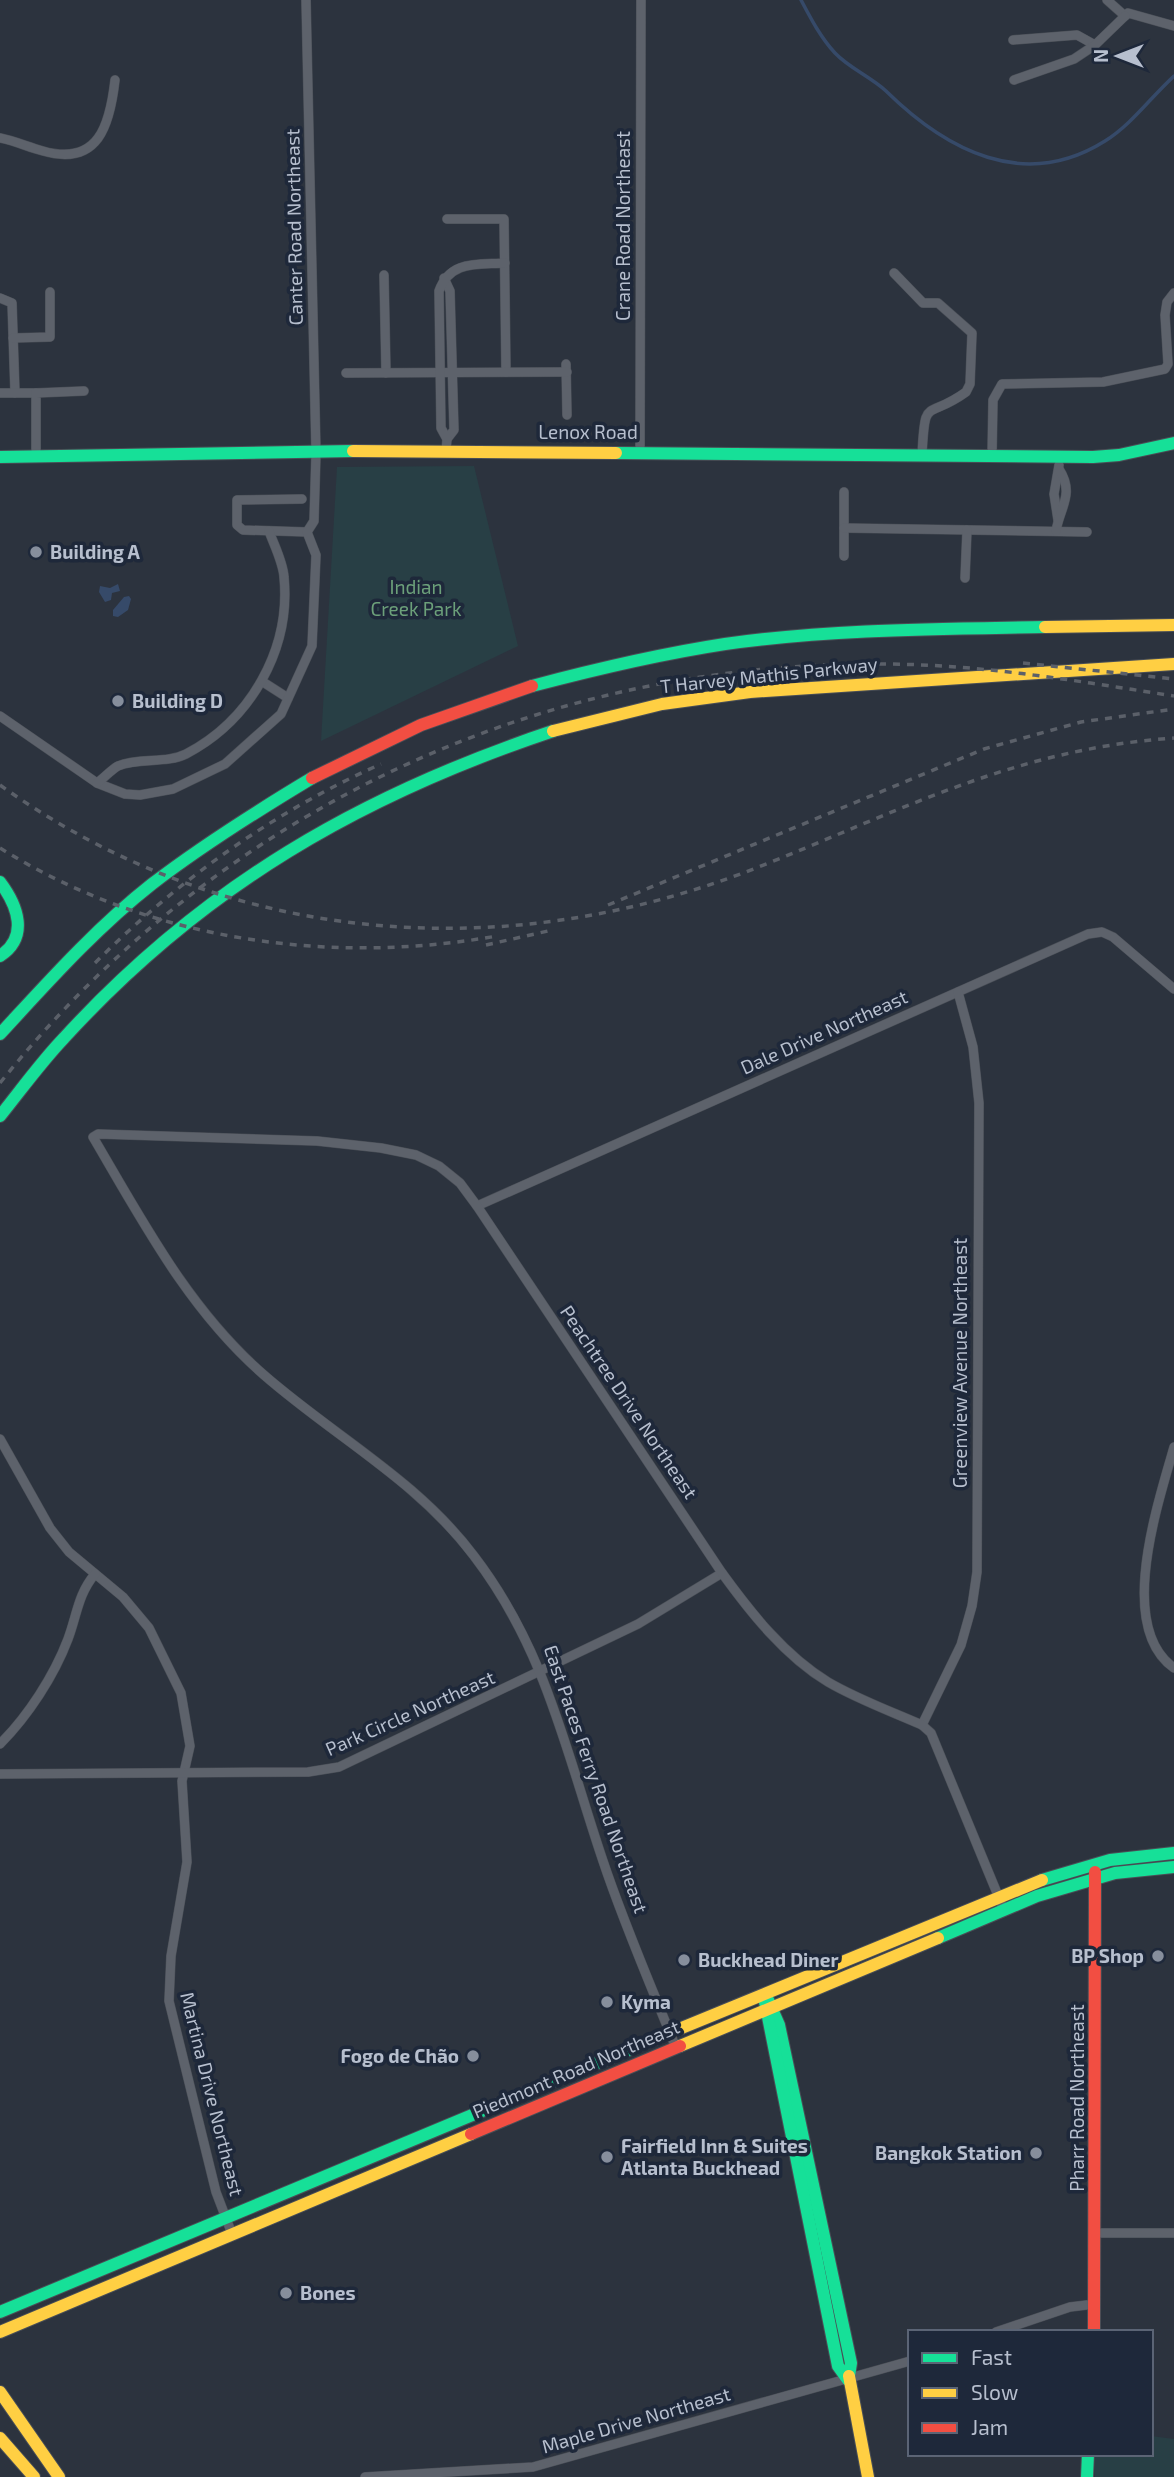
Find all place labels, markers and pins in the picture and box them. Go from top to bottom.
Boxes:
place label: Building A [50,540,141,563]
marker: Building A [28,544,44,560]
place label: Building D [132,689,223,712]
marker: Building D [110,693,126,709]
place label: BP Shop [1071,1944,1144,1967]
place label: Buckhead Diner [698,1948,839,1971]
marker: BP Shop [1150,1948,1166,1964]
marker: Buckhead Diner [676,1952,692,1968]
place label: Kyma [621,1990,671,2014]
marker: Kyma [599,1994,615,2010]
place label: Fogo de Chão [340,2044,459,2067]
marker: Fogo de Chão [465,2048,481,2064]
place label: Fairfield Inn & Suites Atlanta Buckhead [621,2134,808,2179]
place label: Bangkok Station [875,2141,1022,2164]
marker: Bangkok Station [1028,2145,1044,2161]
marker: Fairfield Inn & Suites Atlanta Buckhead [599,2149,615,2165]
place label: Bones [300,2281,356,2304]
marker: Bones [278,2285,294,2301]

